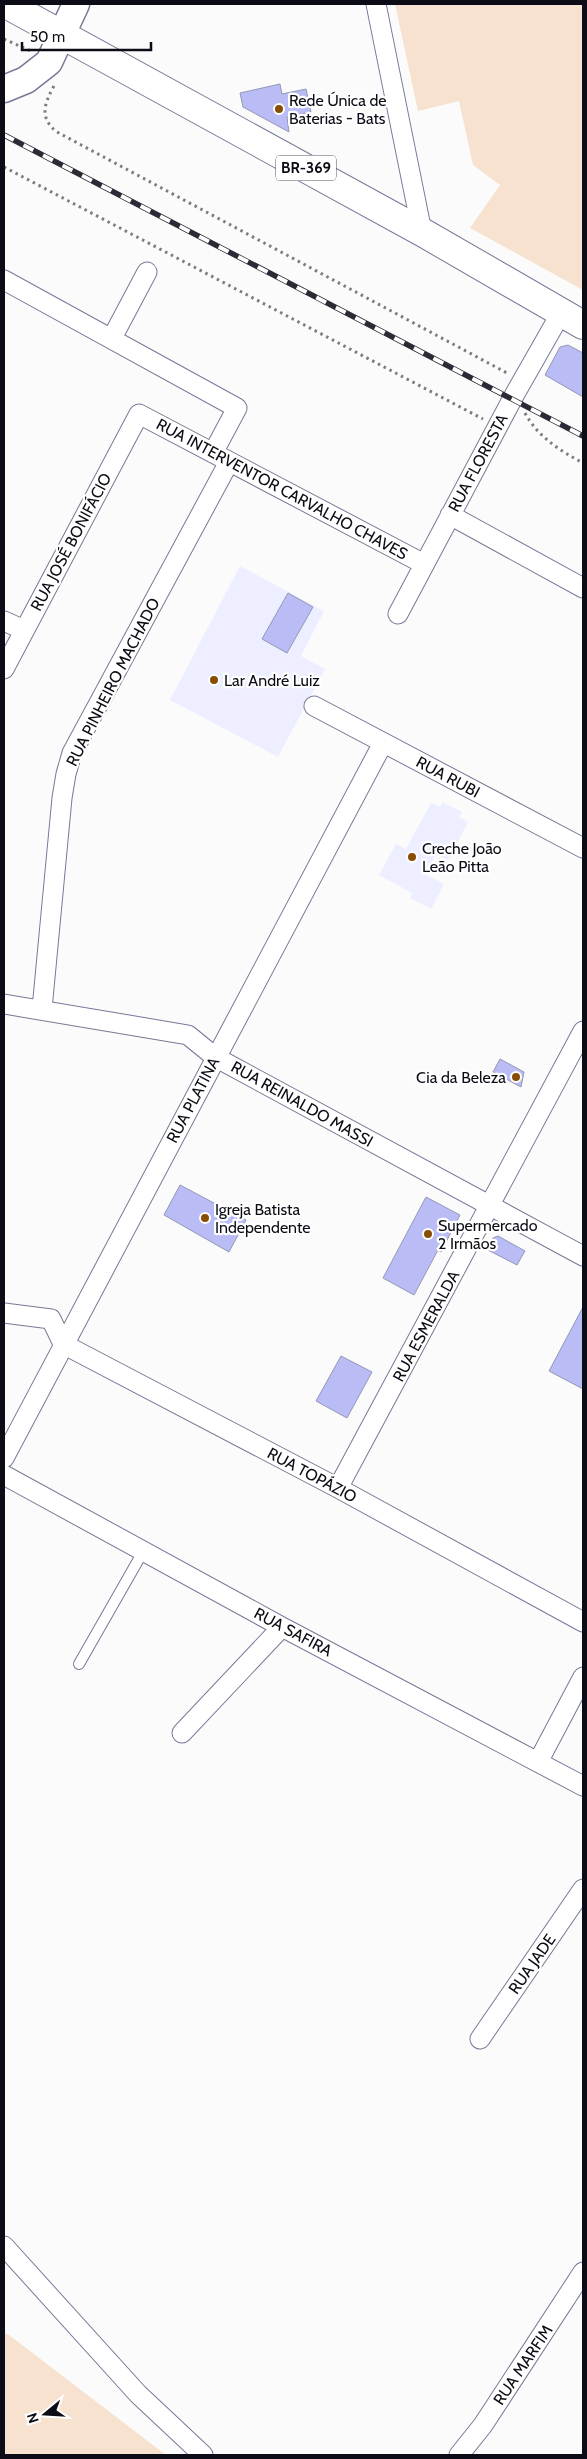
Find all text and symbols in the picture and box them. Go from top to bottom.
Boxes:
scale bar [22,20,151,52]
text: 50 m [30,28,65,46]
place label: Rede Única de Baterias - Bats [289,91,387,128]
marker: Rede Única de Baterias - Bats [273,103,285,115]
road number: BR-369 [276,156,336,180]
street label: RUA FLORESTA [444,411,512,515]
street label: RUA INTERVENTOR CARVALHO CHAVES [153,414,411,564]
street label: RUA JOSÉ BONIFÁCIO [27,470,115,614]
street label: RUA PINHEIRO MACHADO [62,595,164,769]
place label: Lar André Luiz [224,671,320,690]
marker: Lar André Luiz [208,674,220,686]
street label: RUA RUBI [413,752,483,802]
place label: Creche João Leão Pitta [422,839,502,876]
marker: Creche João Leão Pitta [406,851,418,863]
street label: RUA PLATINA [162,1054,224,1146]
street label: RUA REINALDO MASSI [228,1057,376,1151]
place label: Cia da Beleza [416,1068,506,1087]
marker: Cia da Beleza [510,1071,522,1083]
place label: Igreja Batista Independente [215,1200,310,1237]
marker: Igreja Batista Independente [199,1212,211,1224]
place label: Supermercado 2 Irmãos [438,1216,538,1253]
marker: Supermercado 2 Irmãos [422,1228,434,1240]
street label: RUA ESMERALDA [389,1267,463,1385]
street label: RUA TOPÁZIO [264,1444,360,1506]
street label: RUA SAFIRA [251,1604,335,1661]
street label: RUA JADE [504,1930,560,1998]
street label: RUA MARFIM [489,2321,557,2409]
north arrow [20,2389,70,2439]
text: N [23,2411,43,2426]

